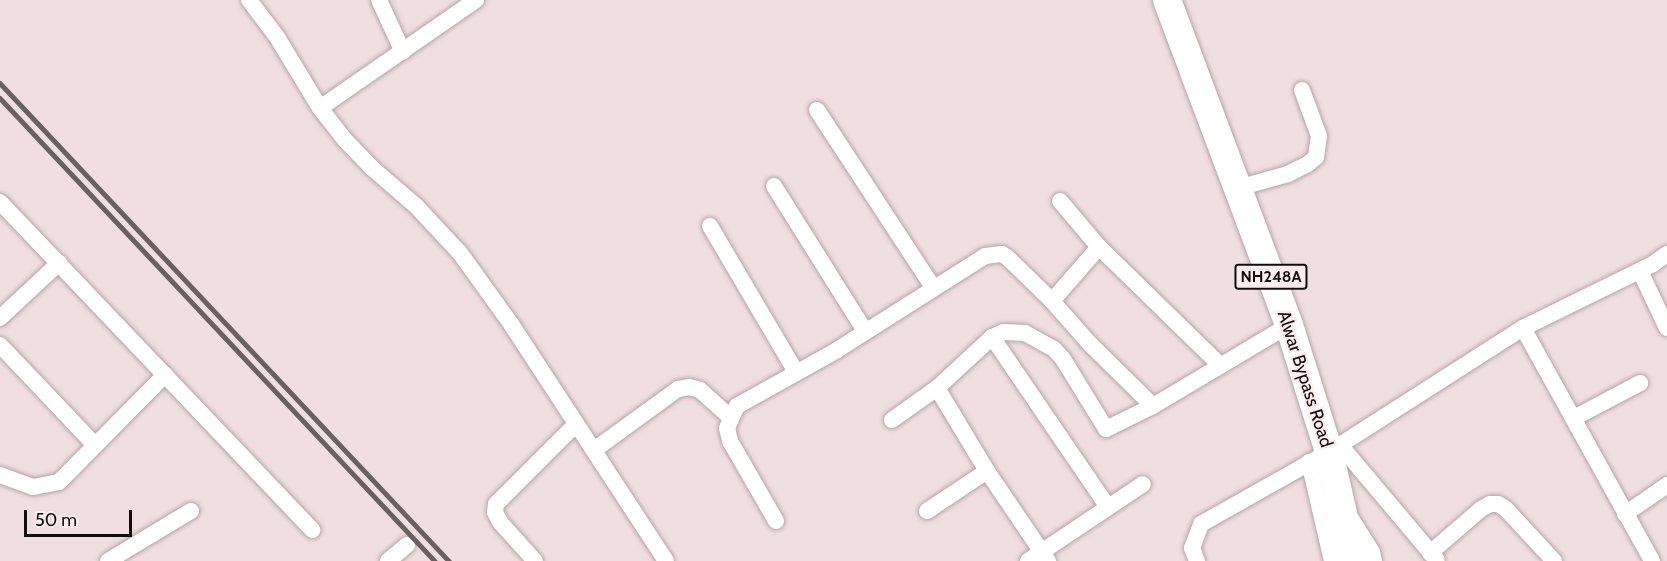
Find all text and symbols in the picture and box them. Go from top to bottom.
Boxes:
road number: NH248A [1234,264,1308,290]
street label: Alwar Bypass Road [1273,308,1337,450]
scale bar [27,498,135,536]
text: 50 m [35,509,77,531]

